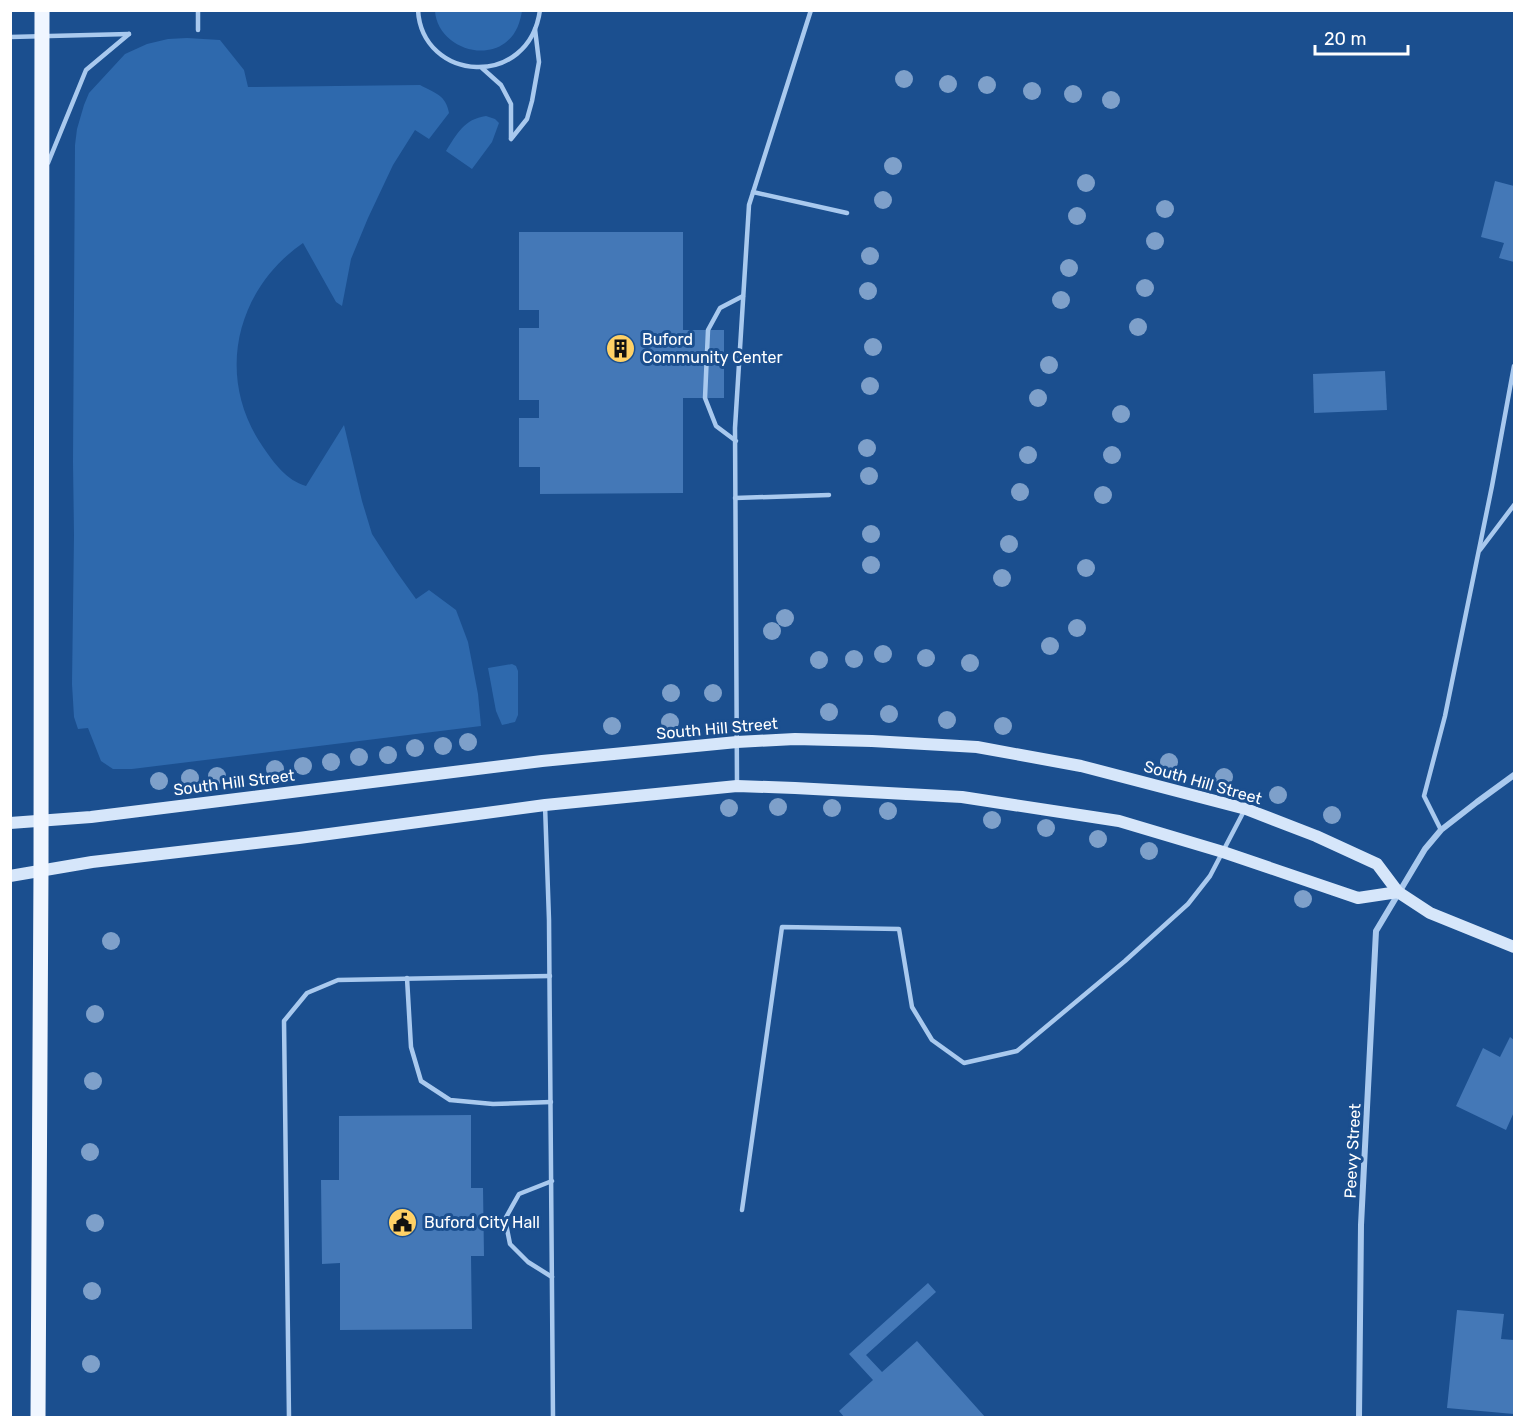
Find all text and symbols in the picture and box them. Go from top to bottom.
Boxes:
scale bar [1315,18,1408,56]
text: 20 m [1324,28,1366,50]
place label: Buford Community Center [642,330,783,367]
building icon: Buford Community Center [605,332,637,364]
street label: South Hill Street [655,714,779,743]
street label: South Hill Street [1142,757,1264,808]
street label: South Hill Street [172,766,296,799]
street label: Peevy Street [1341,1103,1364,1199]
public building icon: Buford City Hall [387,1206,419,1238]
place label: Buford City Hall [424,1213,540,1232]

